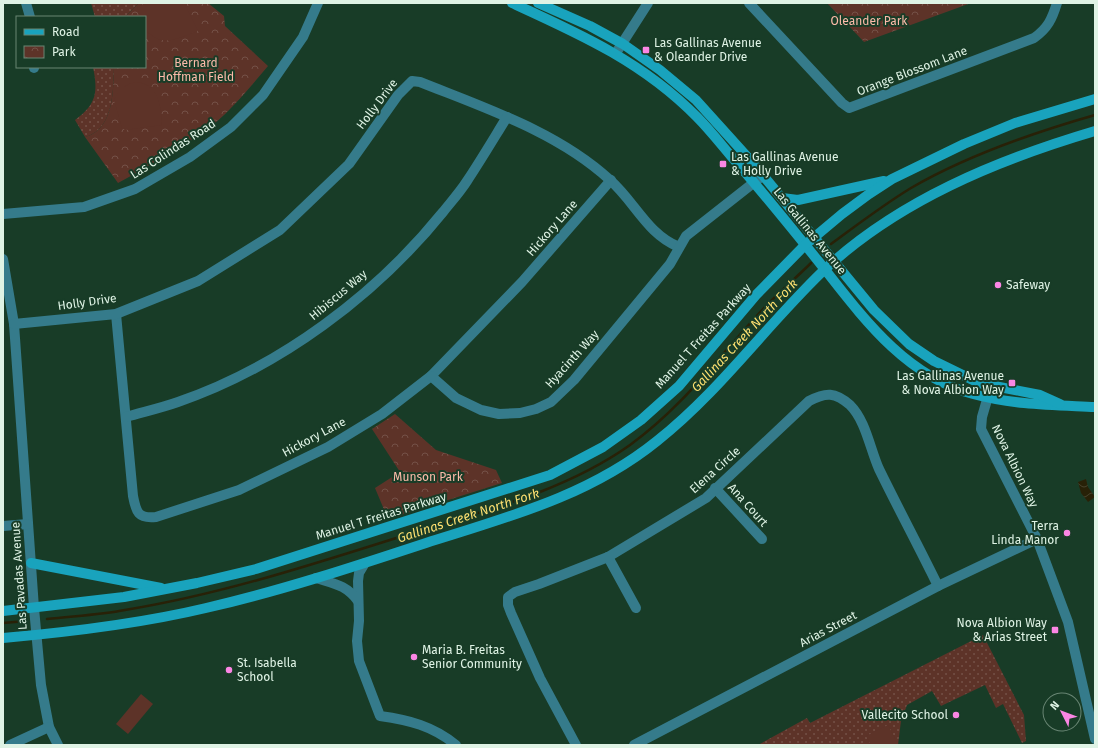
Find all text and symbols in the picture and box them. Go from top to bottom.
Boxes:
park label: Oleander Park [831,14,908,28]
legend [16,16,146,68]
text: Road [52,25,80,39]
place label: Las Gallinas Avenue & Oleander Drive [654,36,762,64]
street label: Orange Blossom Lane [855,43,969,99]
text: Park [52,45,76,59]
marker: Las Gallinas Avenue & Oleander Drive [641,45,651,55]
park label: Bernard Hoffman Field [158,56,234,84]
street label: Holly Drive [354,76,400,132]
street label: Las Colindas Road [128,116,218,182]
place label: Las Gallinas Avenue & Holly Drive [731,150,839,178]
marker: Las Gallinas Avenue & Holly Drive [718,159,728,169]
street label: Las Gallinas Avenue [771,185,849,277]
street label: Hickory Lane [524,197,580,259]
street label: Hibiscus Way [306,267,370,323]
water label: Gallinas Creek North Fork [688,276,801,395]
place label: Safeway [1006,278,1050,292]
marker: Safeway [993,280,1003,290]
street label: Manuel T Freitas Parkway [652,281,754,391]
street label: Holly Drive [57,291,117,313]
street label: Hyacinth Way [542,327,602,391]
place label: Las Gallinas Avenue & Nova Albion Way [897,369,1004,397]
marker: Las Gallinas Avenue & Nova Albion Way [1007,378,1017,388]
street label: Hickory Lane [280,414,348,460]
street label: Nova Albion Way [989,422,1041,510]
street label: Elena Circle [687,444,743,496]
park label: Munson Park [393,470,464,484]
street label: Ana Court [725,481,771,530]
water label: Gallinas Creek North Fork [395,485,541,546]
street label: Manuel T Freitas Parkway [314,489,448,543]
place label: Terra Linda Manor [991,519,1059,547]
street label: Las Pavadas Avenue [8,522,30,630]
marker: Terra Linda Manor [1062,528,1072,538]
street label: Arias Street [797,608,860,650]
place label: Nova Albion Way & Arias Street [956,616,1048,644]
marker: Nova Albion Way & Arias Street [1050,625,1060,635]
place label: Maria B. Freitas Senior Community [422,643,522,671]
marker: Maria B. Freitas Senior Community [409,652,419,662]
place label: St. Isabella School [237,656,297,684]
marker: St. Isabella School [224,665,234,675]
north arrow [1042,692,1082,732]
text: N [1048,699,1062,713]
place label: Vallecito School [862,708,948,722]
marker: Vallecito School [951,710,961,720]

